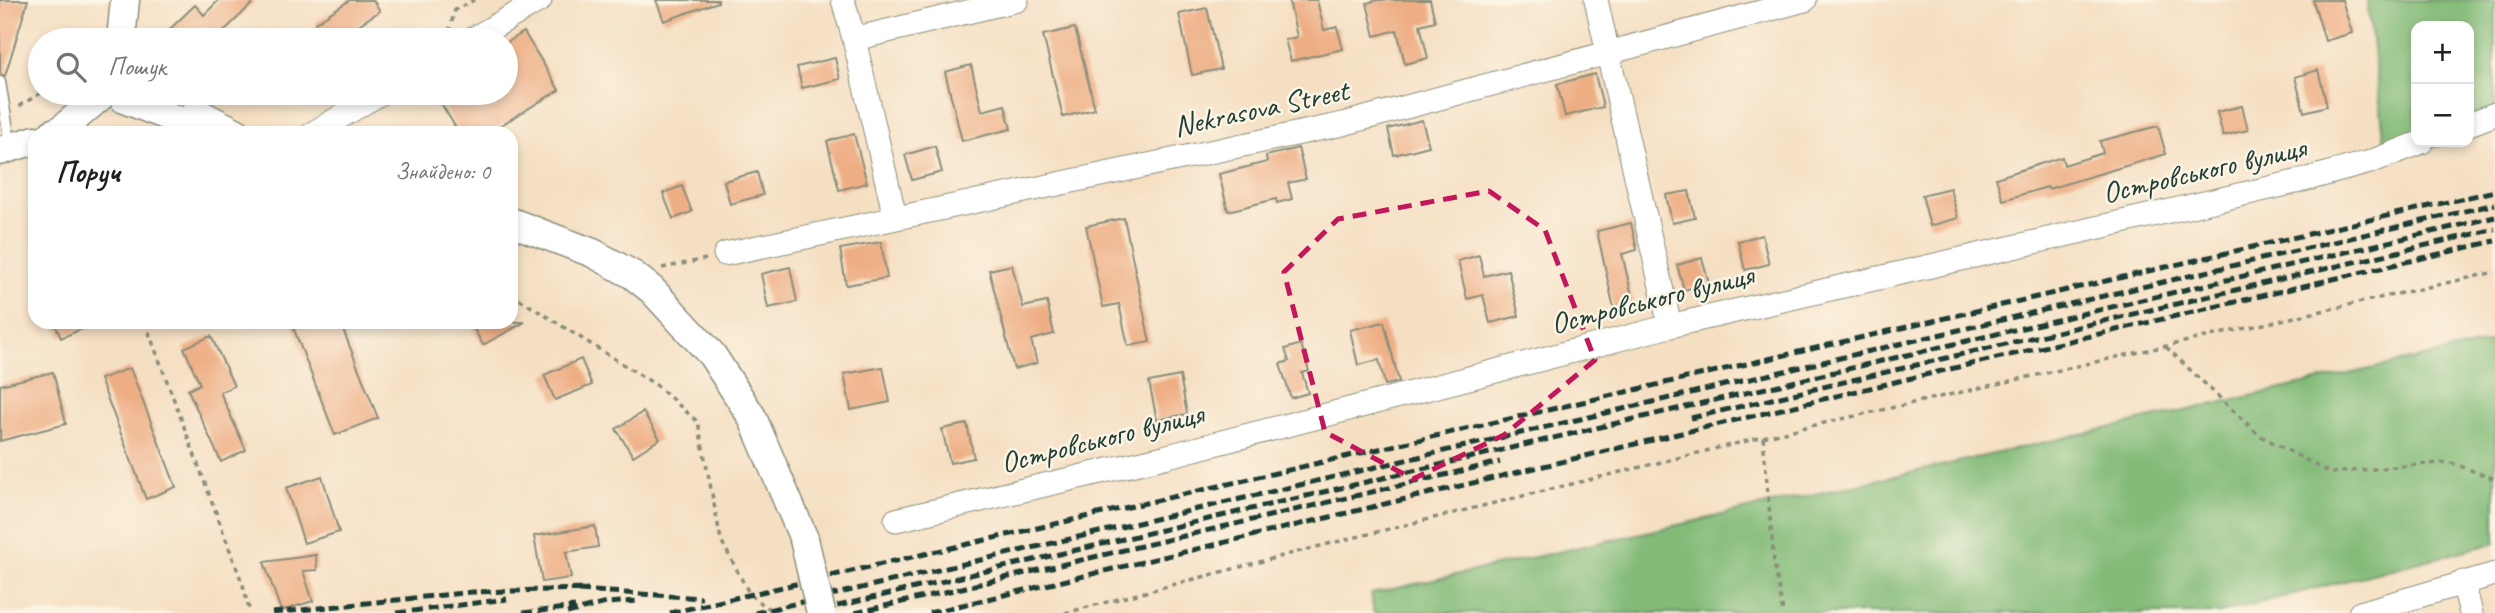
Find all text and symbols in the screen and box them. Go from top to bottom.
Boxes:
map controls [2411,21,2474,147]
button: + [2411,21,2474,84]
search box [28,28,518,105]
icon: search [52,48,90,86]
text: Пошук [108,50,166,83]
street label: Nekrasova Street [1170,70,1355,145]
button: − [2411,84,2474,147]
street label: Островського вулиця [2099,128,2312,212]
text: Поруч [56,153,120,191]
text: Знайдено: 0 [395,157,490,186]
street label: Островського вулиця [1547,255,1760,343]
street label: Островського вулиця [997,394,1210,482]

